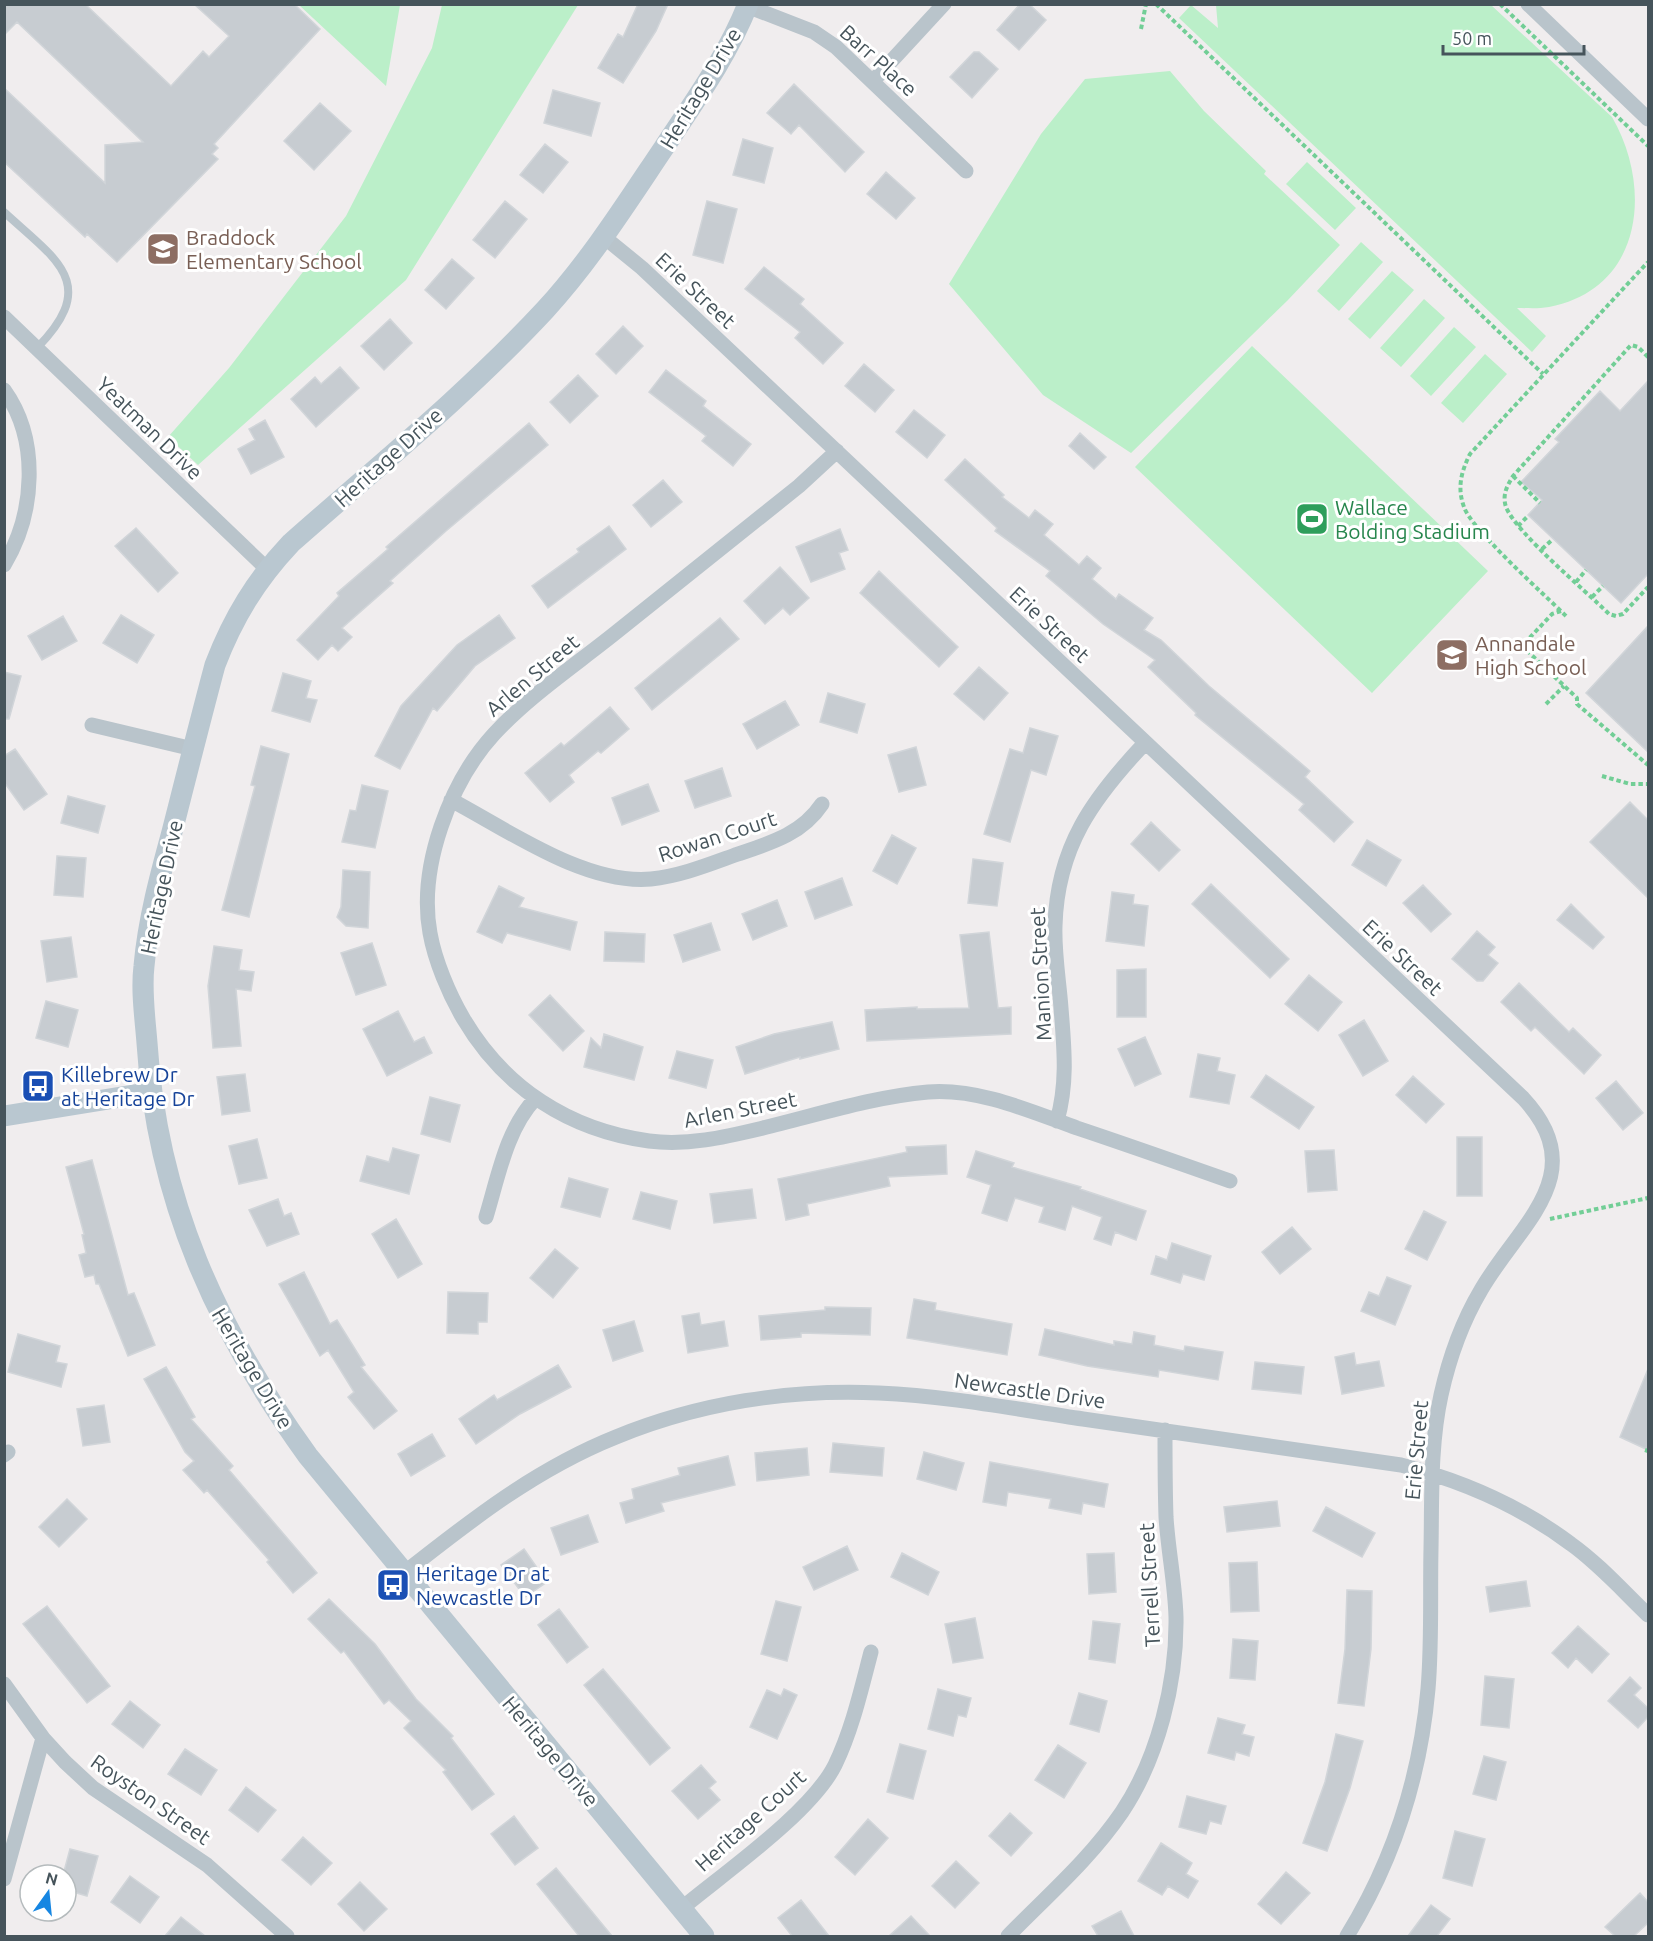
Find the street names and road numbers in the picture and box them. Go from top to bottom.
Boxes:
street label: Barr Place [836,19,922,101]
street label: Heritage Drive [655,23,745,153]
street label: Erie Street [651,247,741,333]
street label: Yeatman Drive [92,372,208,484]
street label: Heritage Drive [329,402,447,512]
street label: Erie Street [1005,581,1095,667]
street label: Arlen Street [481,629,583,721]
street label: Rowan Court [655,806,779,866]
street label: Heritage Drive [135,818,187,956]
street label: Manion Street [1025,907,1055,1041]
street label: Erie Street [1358,914,1448,1000]
street label: Arlen Street [682,1086,798,1132]
street label: Heritage Drive [208,1303,298,1433]
street label: Newcastle Drive [953,1368,1107,1412]
street label: Erie Street [1400,1399,1432,1501]
street label: Terrell Street [1134,1522,1164,1648]
street label: Heritage Drive [498,1691,604,1811]
street label: Royston Street [87,1749,215,1849]
street label: Heritage Court [690,1764,810,1876]

